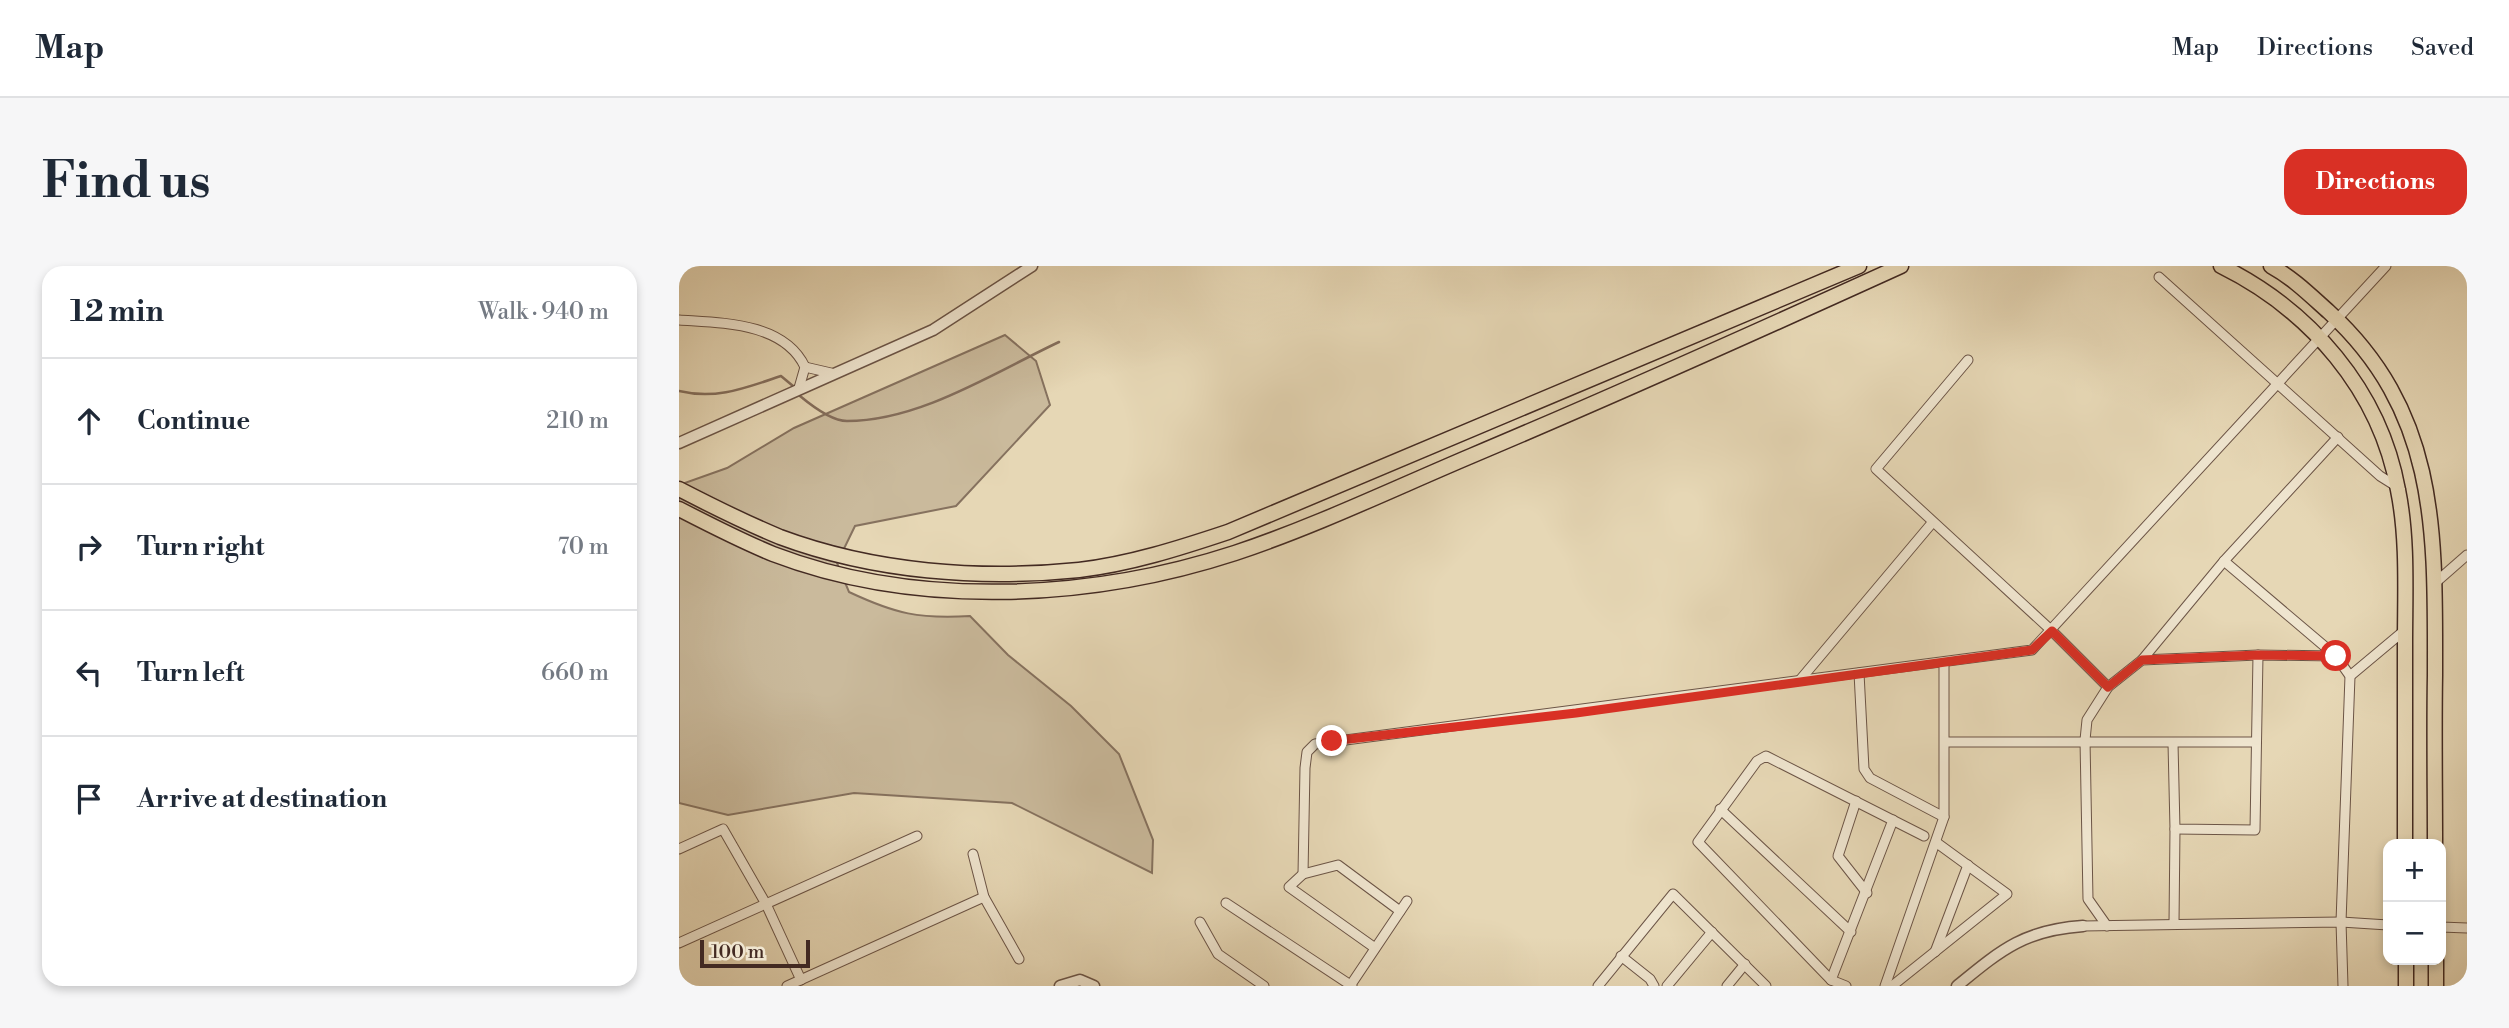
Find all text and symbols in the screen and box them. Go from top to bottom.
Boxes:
text: Map [35,28,104,69]
text: Map [2172,33,2219,63]
text: Directions [2257,33,2373,63]
text: Saved [2411,33,2474,63]
button: Directions [2284,149,2467,215]
text: Find us [42,152,211,213]
text: 12 min [70,293,164,331]
text: Walk · 940 m [478,298,609,326]
icon: ahead [70,402,108,440]
text: Continue [137,405,250,437]
text: 210 m [546,407,609,435]
icon: right [70,528,108,566]
text: Turn right [137,531,265,563]
text: 70 m [558,533,609,561]
route start [2320,640,2351,671]
icon: left [70,654,108,692]
text: Turn left [137,657,245,689]
text: 660 m [541,659,609,687]
route end [1316,725,1347,756]
icon: arrive [70,780,108,818]
text: Arrive at destination [137,783,387,815]
map controls [2383,839,2446,965]
button: + [2383,839,2446,902]
button: − [2383,902,2446,965]
scale bar [700,937,810,969]
text: 100 m [711,940,764,964]

